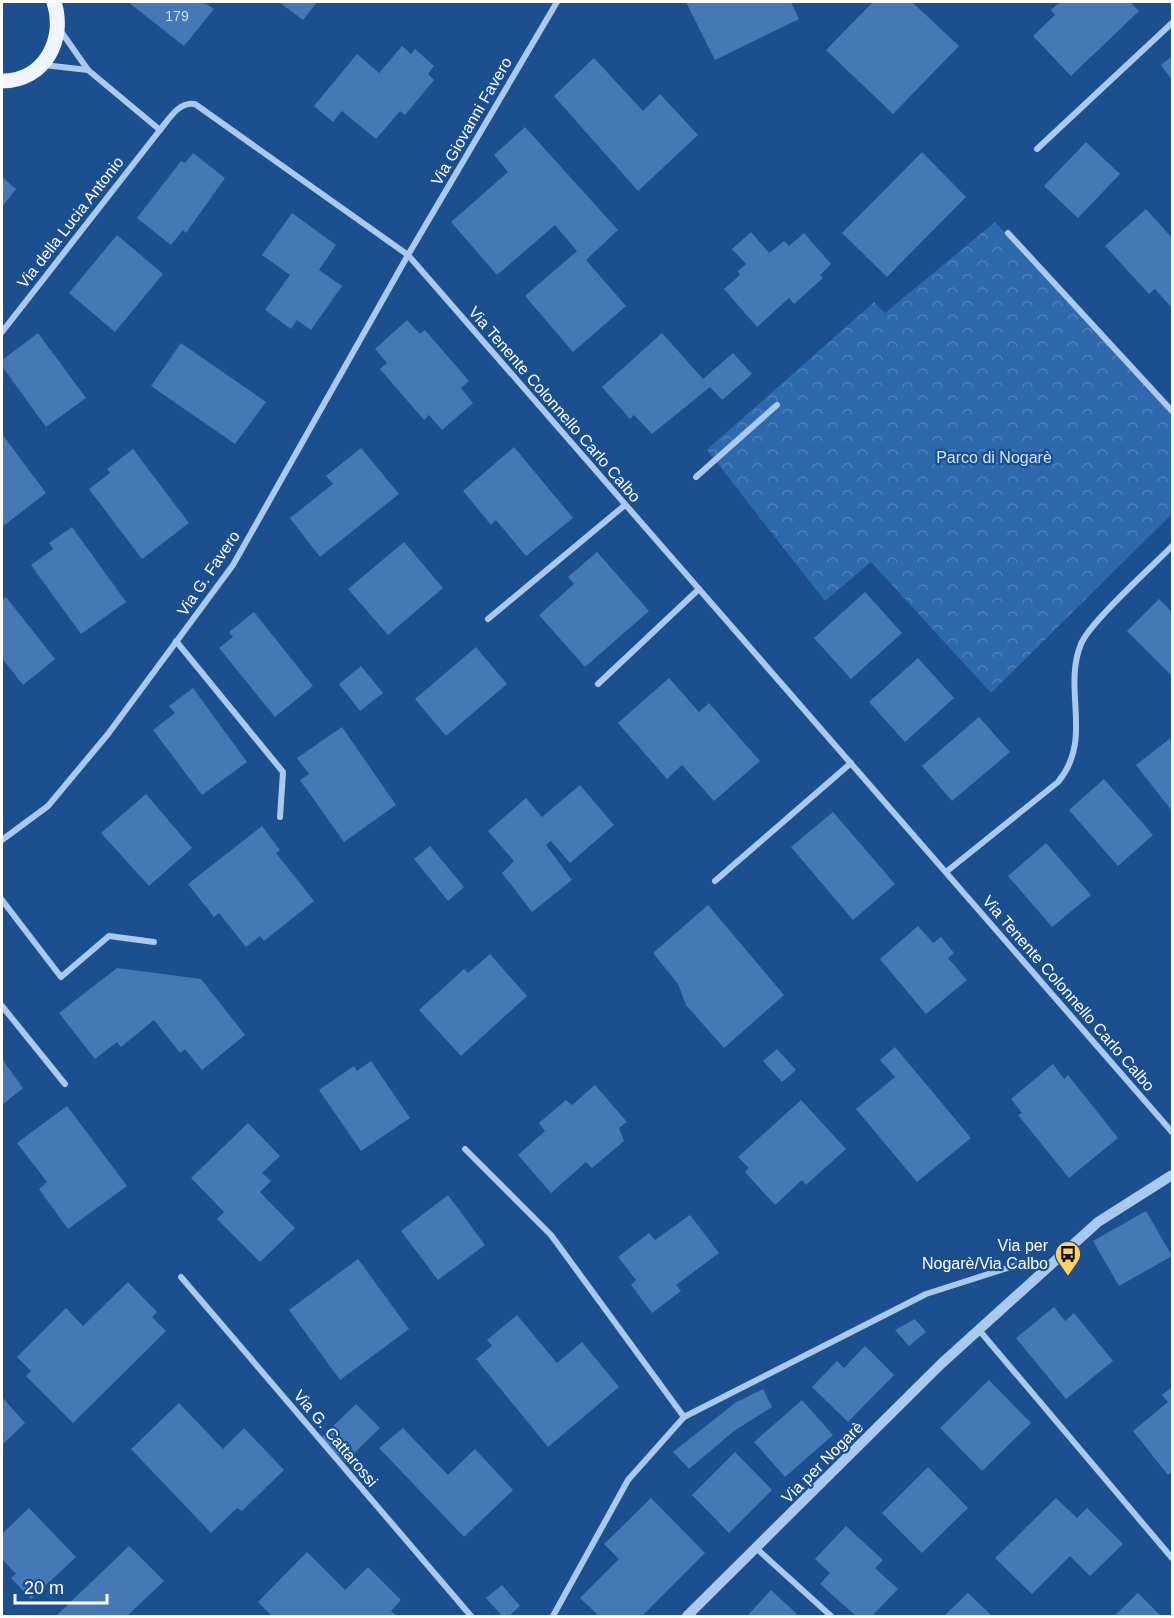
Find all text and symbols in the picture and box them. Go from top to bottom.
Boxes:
house number: 179 [165,8,189,24]
street label: Via Giovanni Favero [428,54,515,188]
street label: Via della Lucia Antonio [14,153,127,291]
street label: Via Tenente Colonnello Carlo Calbo [465,303,644,505]
park label: Parco di Nogarè [936,449,1052,466]
street label: Via G. Favero [174,528,243,619]
street label: Via Tenente Colonnello Carlo Calbo [979,892,1158,1094]
place label: Via per Nogarè/Via Calbo [922,1237,1049,1272]
bus stop icon: Via per Nogarè/Via Calbo [1053,1239,1083,1277]
street label: Via G. Cattarossi [290,1387,381,1490]
street label: Via per Nogarè [778,1418,866,1506]
scale bar [15,1567,106,1605]
text: 20 m [24,1578,64,1598]

